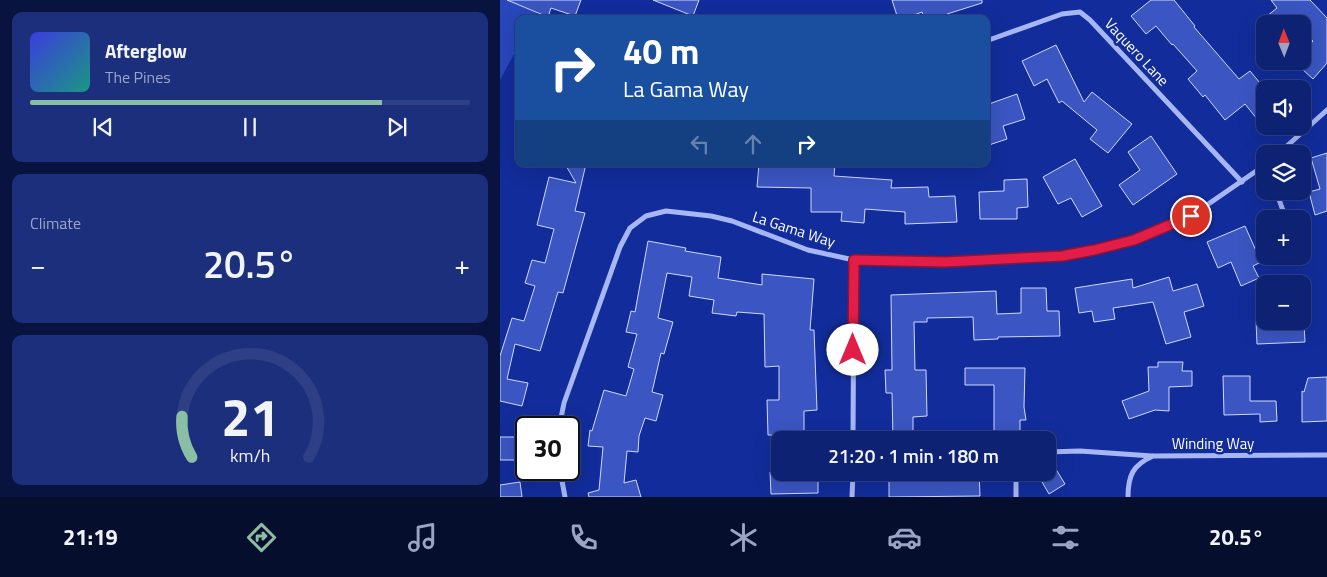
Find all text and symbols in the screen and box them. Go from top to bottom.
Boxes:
street label: Vaquero Lane [1099,13,1175,91]
north arrow [1256,15,1311,70]
map controls [1256,15,1311,330]
text: 40 m [623,24,699,78]
icon: right [540,35,605,100]
text: Afterglow [105,36,187,65]
text: The Pines [105,65,171,89]
text: La Gama Way [623,72,749,106]
button: sound [1256,80,1311,135]
icon: previous [89,113,117,141]
icon: pause [236,113,264,141]
icon: next [383,113,411,141]
icon: left [686,130,714,158]
icon: ahead [739,130,767,158]
icon: right [792,130,820,158]
button: layers [1256,145,1311,200]
pin [1170,195,1212,237]
icon: arrive [1177,202,1205,230]
street label: La Gama Way [750,205,838,253]
button: + [1256,210,1311,265]
text: Climate [30,211,81,235]
text: 20.5° [203,235,297,293]
text: − [30,243,46,286]
text: + [454,243,470,286]
button: − [1256,275,1311,330]
position arrow [826,323,878,375]
text: 21 [221,377,279,456]
speed limit sign: 30 [515,416,580,481]
street label: Winding Way [1172,432,1254,455]
text: 21:20 · 1 min · 180 m [828,441,999,470]
text: km/h [230,442,270,469]
text: 21:19 [63,520,118,554]
icon: directions [244,520,279,555]
icon: music [405,520,440,555]
icon: phone [566,520,601,555]
icon: climate [726,520,761,555]
icon: car [887,520,922,555]
icon: filters [1048,520,1083,555]
text: 20.5° [1209,520,1264,554]

